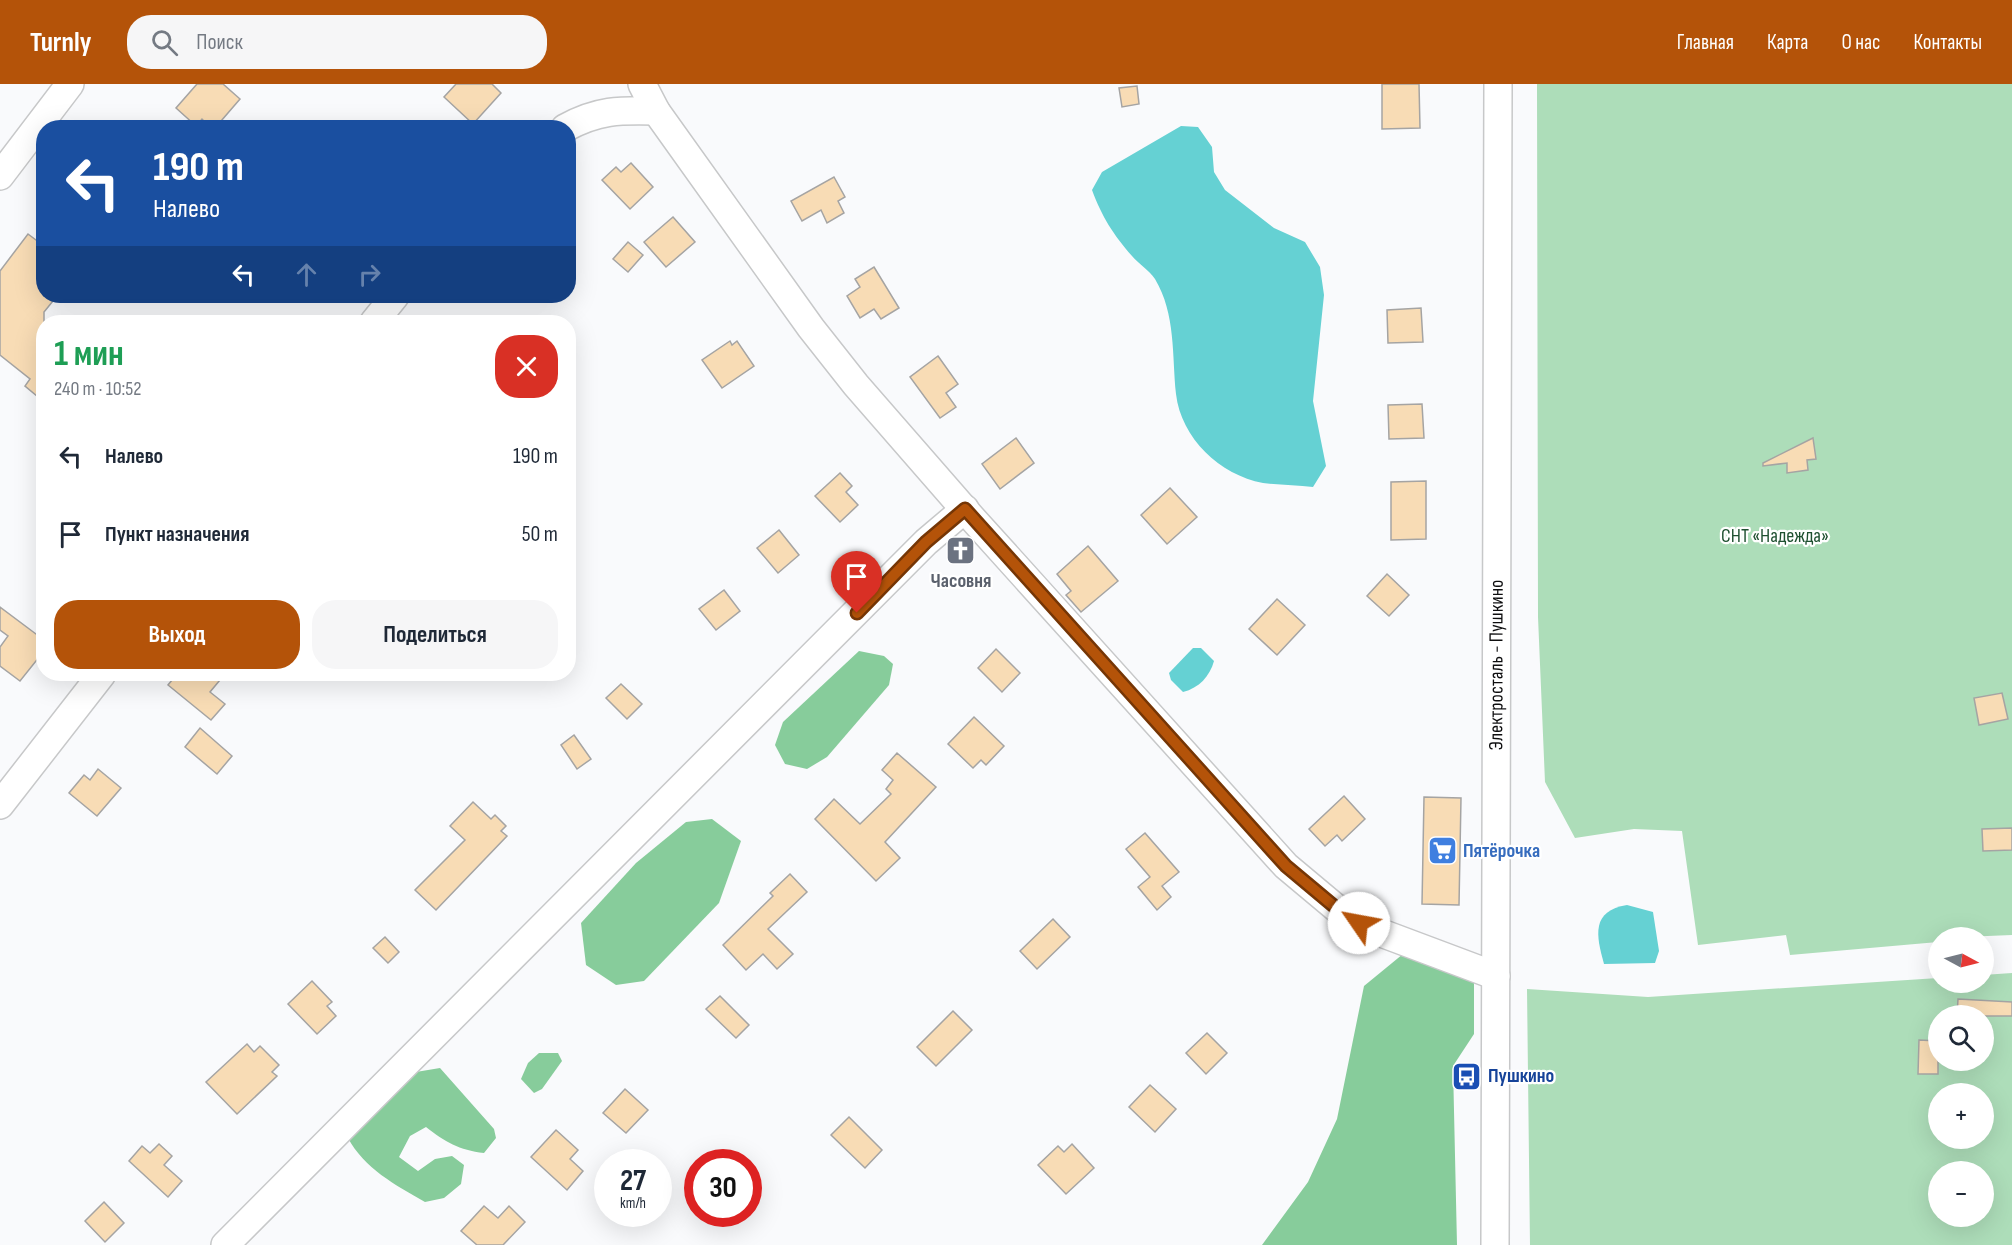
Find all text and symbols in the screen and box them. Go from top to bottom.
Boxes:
search box [127,15,547,69]
text: Turnly [30,26,91,59]
icon: search [148,26,181,59]
text: Поиск [196,29,243,56]
text: Главная [1677,30,1734,55]
text: Карта [1767,30,1808,55]
text: О нас [1841,30,1880,55]
text: Контакты [1913,30,1982,55]
text: 190 m [153,142,244,193]
icon: left [54,144,132,222]
text: Налево [153,193,220,225]
icon: left [227,258,260,291]
icon: ahead [290,258,323,291]
icon: right [353,258,386,291]
text: 1 мин [54,333,124,376]
button: close [495,335,558,398]
text: 240 m · 10:52 [54,377,141,401]
icon: left [54,440,87,473]
text: Налево [105,443,163,470]
text: 190 m [513,443,558,470]
icon: arrive [54,518,87,551]
text: Пункт назначения [105,521,249,548]
text: 50 m [522,521,558,548]
park label: СНТ «Надежда» [1721,524,1829,548]
church icon: Часовня [945,535,977,567]
pin [831,551,882,613]
icon: arrive [840,560,873,593]
place label: Часовня [931,569,991,593]
street label: Электросталь - Пушкино [1484,580,1509,750]
button: Выход [54,600,300,669]
button: Поделиться [312,600,558,669]
supermarket icon: Пятёрочка [1426,835,1458,867]
place label: Пятёрочка [1463,839,1540,863]
position arrow [1327,891,1391,955]
north arrow [1928,927,1994,993]
map controls [1928,927,1994,1227]
button: search [1928,1005,1994,1071]
bus stop icon: Пушкино [1451,1060,1483,1092]
place label: Пушкино [1488,1064,1554,1088]
button: + [1928,1083,1994,1149]
speed limit sign: 30 [684,1149,762,1227]
button: − [1928,1161,1994,1227]
text: 27 [620,1163,646,1199]
text: km/h [620,1194,646,1213]

